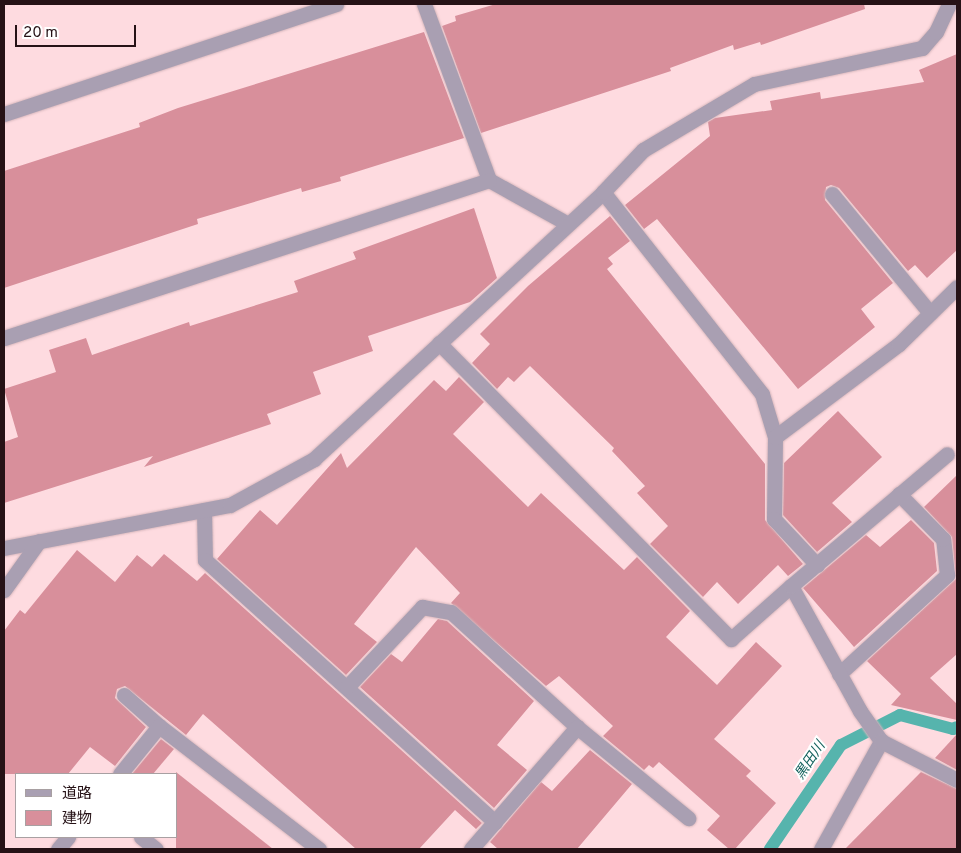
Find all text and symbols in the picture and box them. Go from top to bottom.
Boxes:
scale bar [18,15,139,47]
text: 20 m [23,24,58,43]
water label: 黒田川 [792,739,830,783]
legend [15,773,178,838]
text: 道路 [62,785,92,804]
text: 建物 [62,810,92,829]

